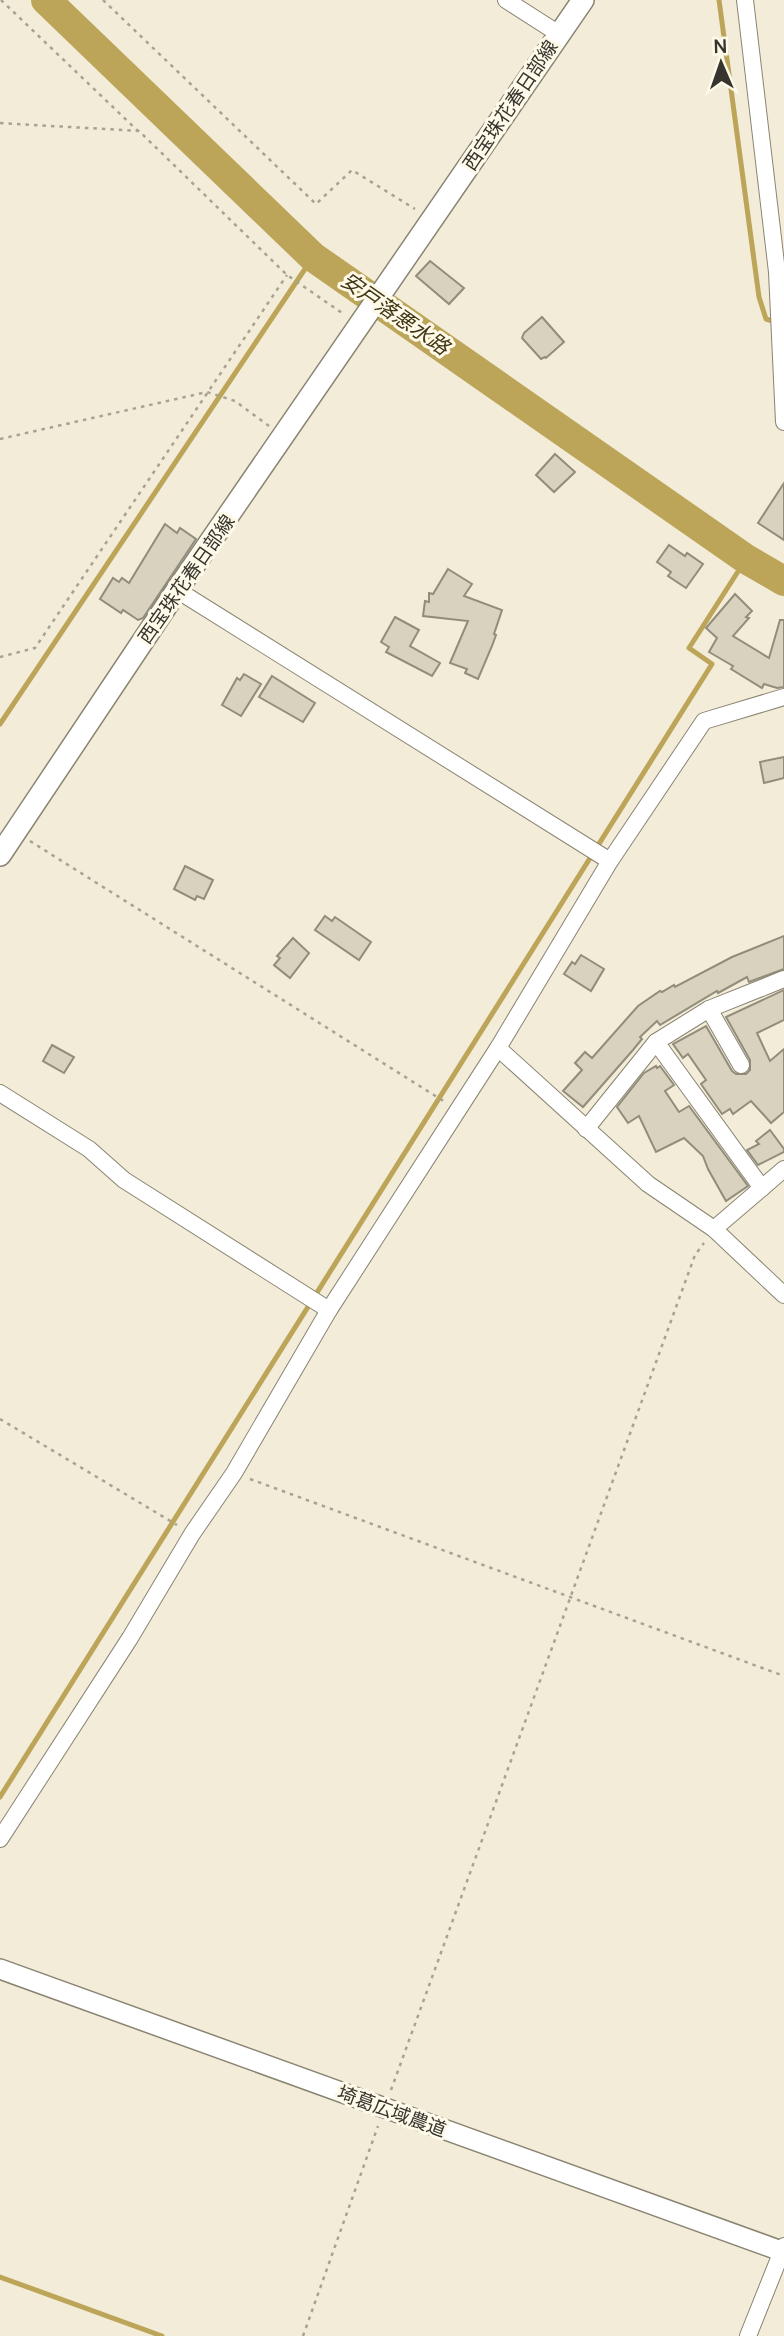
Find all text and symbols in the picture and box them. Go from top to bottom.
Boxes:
north arrow [686,28,756,98]
text: N [713,33,728,59]
street label: 西宝珠花春日部線 [457,35,563,175]
water label: 安戸落悪水路 [336,266,457,362]
street label: 西宝珠花春日部線 [132,509,240,649]
street label: 埼葛広域農道 [334,2079,450,2143]

